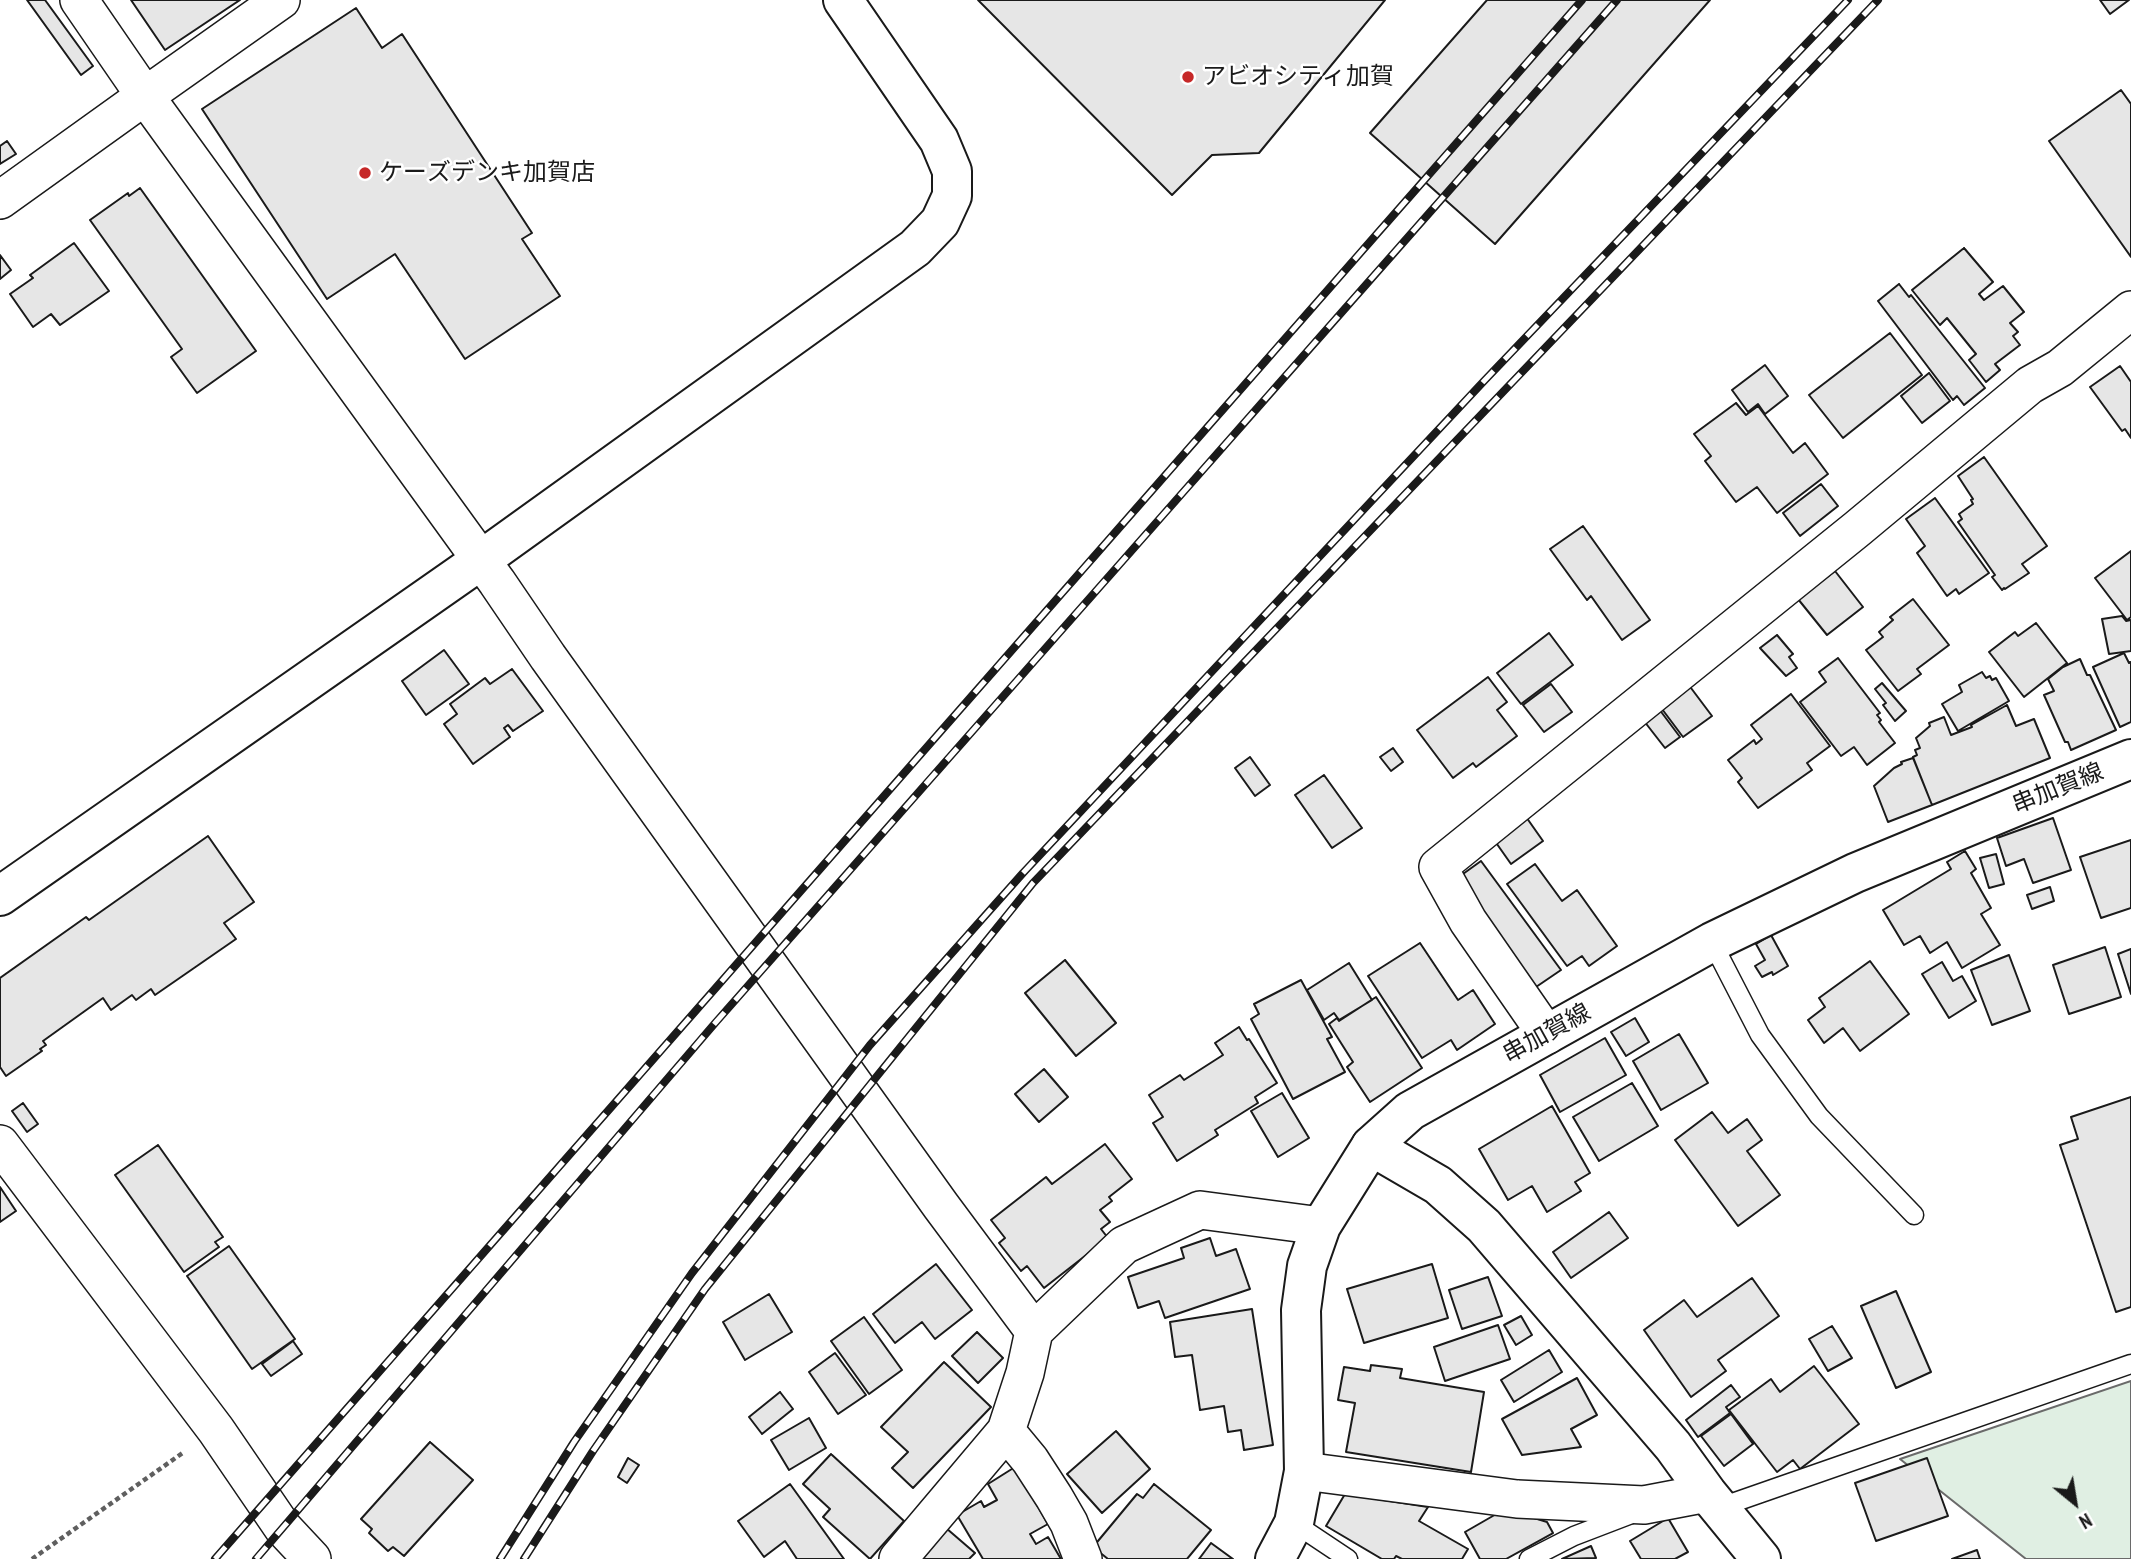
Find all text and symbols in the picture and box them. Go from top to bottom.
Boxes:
place label: アビオシティ加賀 [1202,63,1394,91]
marker: アビオシティ加賀 [1180,69,1196,85]
place label: ケーズデンキ加賀店 [379,159,595,187]
marker: ケーズデンキ加賀店 [357,165,373,181]
street label: 串加賀線 [2008,758,2108,820]
street label: 串加賀線 [1498,998,1596,1070]
north arrow [2040,1468,2110,1538]
text: N [2075,1508,2096,1534]

